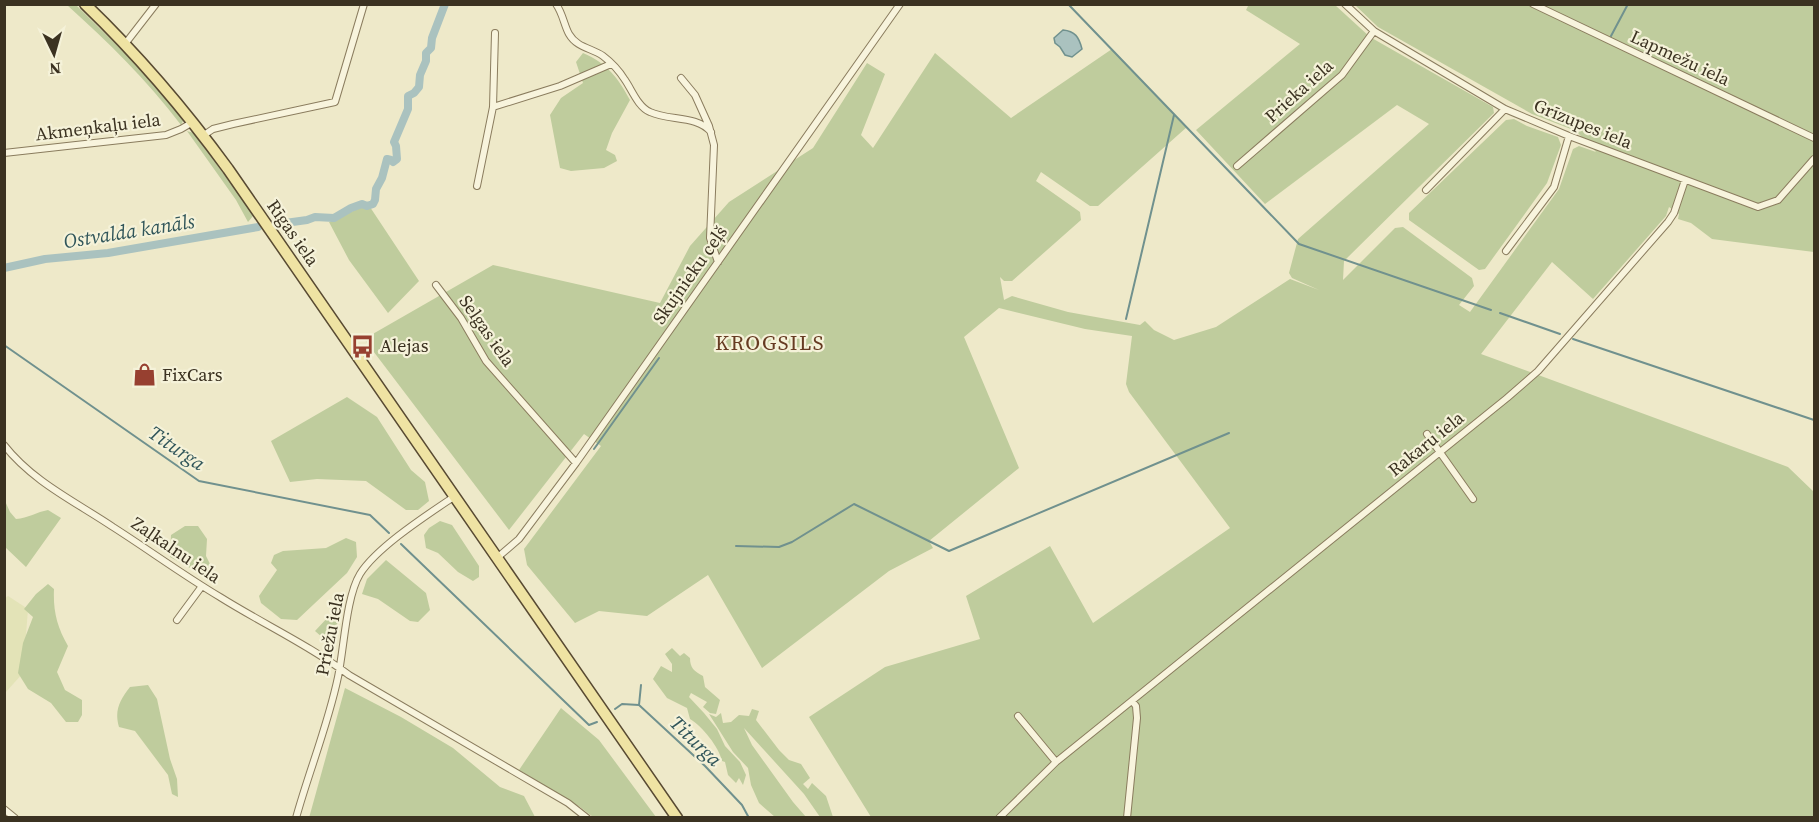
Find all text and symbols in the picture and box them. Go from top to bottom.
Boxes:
north arrow [24,24,84,84]
street label: Lapmežu iela [1626,24,1735,92]
street label: Prieka iela [1259,53,1339,128]
text: N [48,57,62,80]
street label: Grīzupes iela [1530,92,1637,155]
street label: Akmeņkaļu iela [34,106,163,147]
street label: Rīgas iela [261,194,326,272]
water label: Ostvalda kanāls [61,207,197,255]
street label: Skujnieku ceļš [646,220,733,329]
street label: Selgas iela [454,290,522,372]
district label: KROGSILS [715,328,825,357]
bus stop icon: Alejas [349,333,375,359]
place label: Alejas [380,333,429,358]
shop icon: FixCars [131,362,157,388]
place label: FixCars [162,362,223,387]
street label: Rakaru iela [1383,405,1469,482]
water label: Titurga [143,419,211,477]
street label: Zaļkalnu iela [127,510,227,589]
street label: Priežu iela [309,589,350,678]
water label: Titurga [664,709,729,773]

